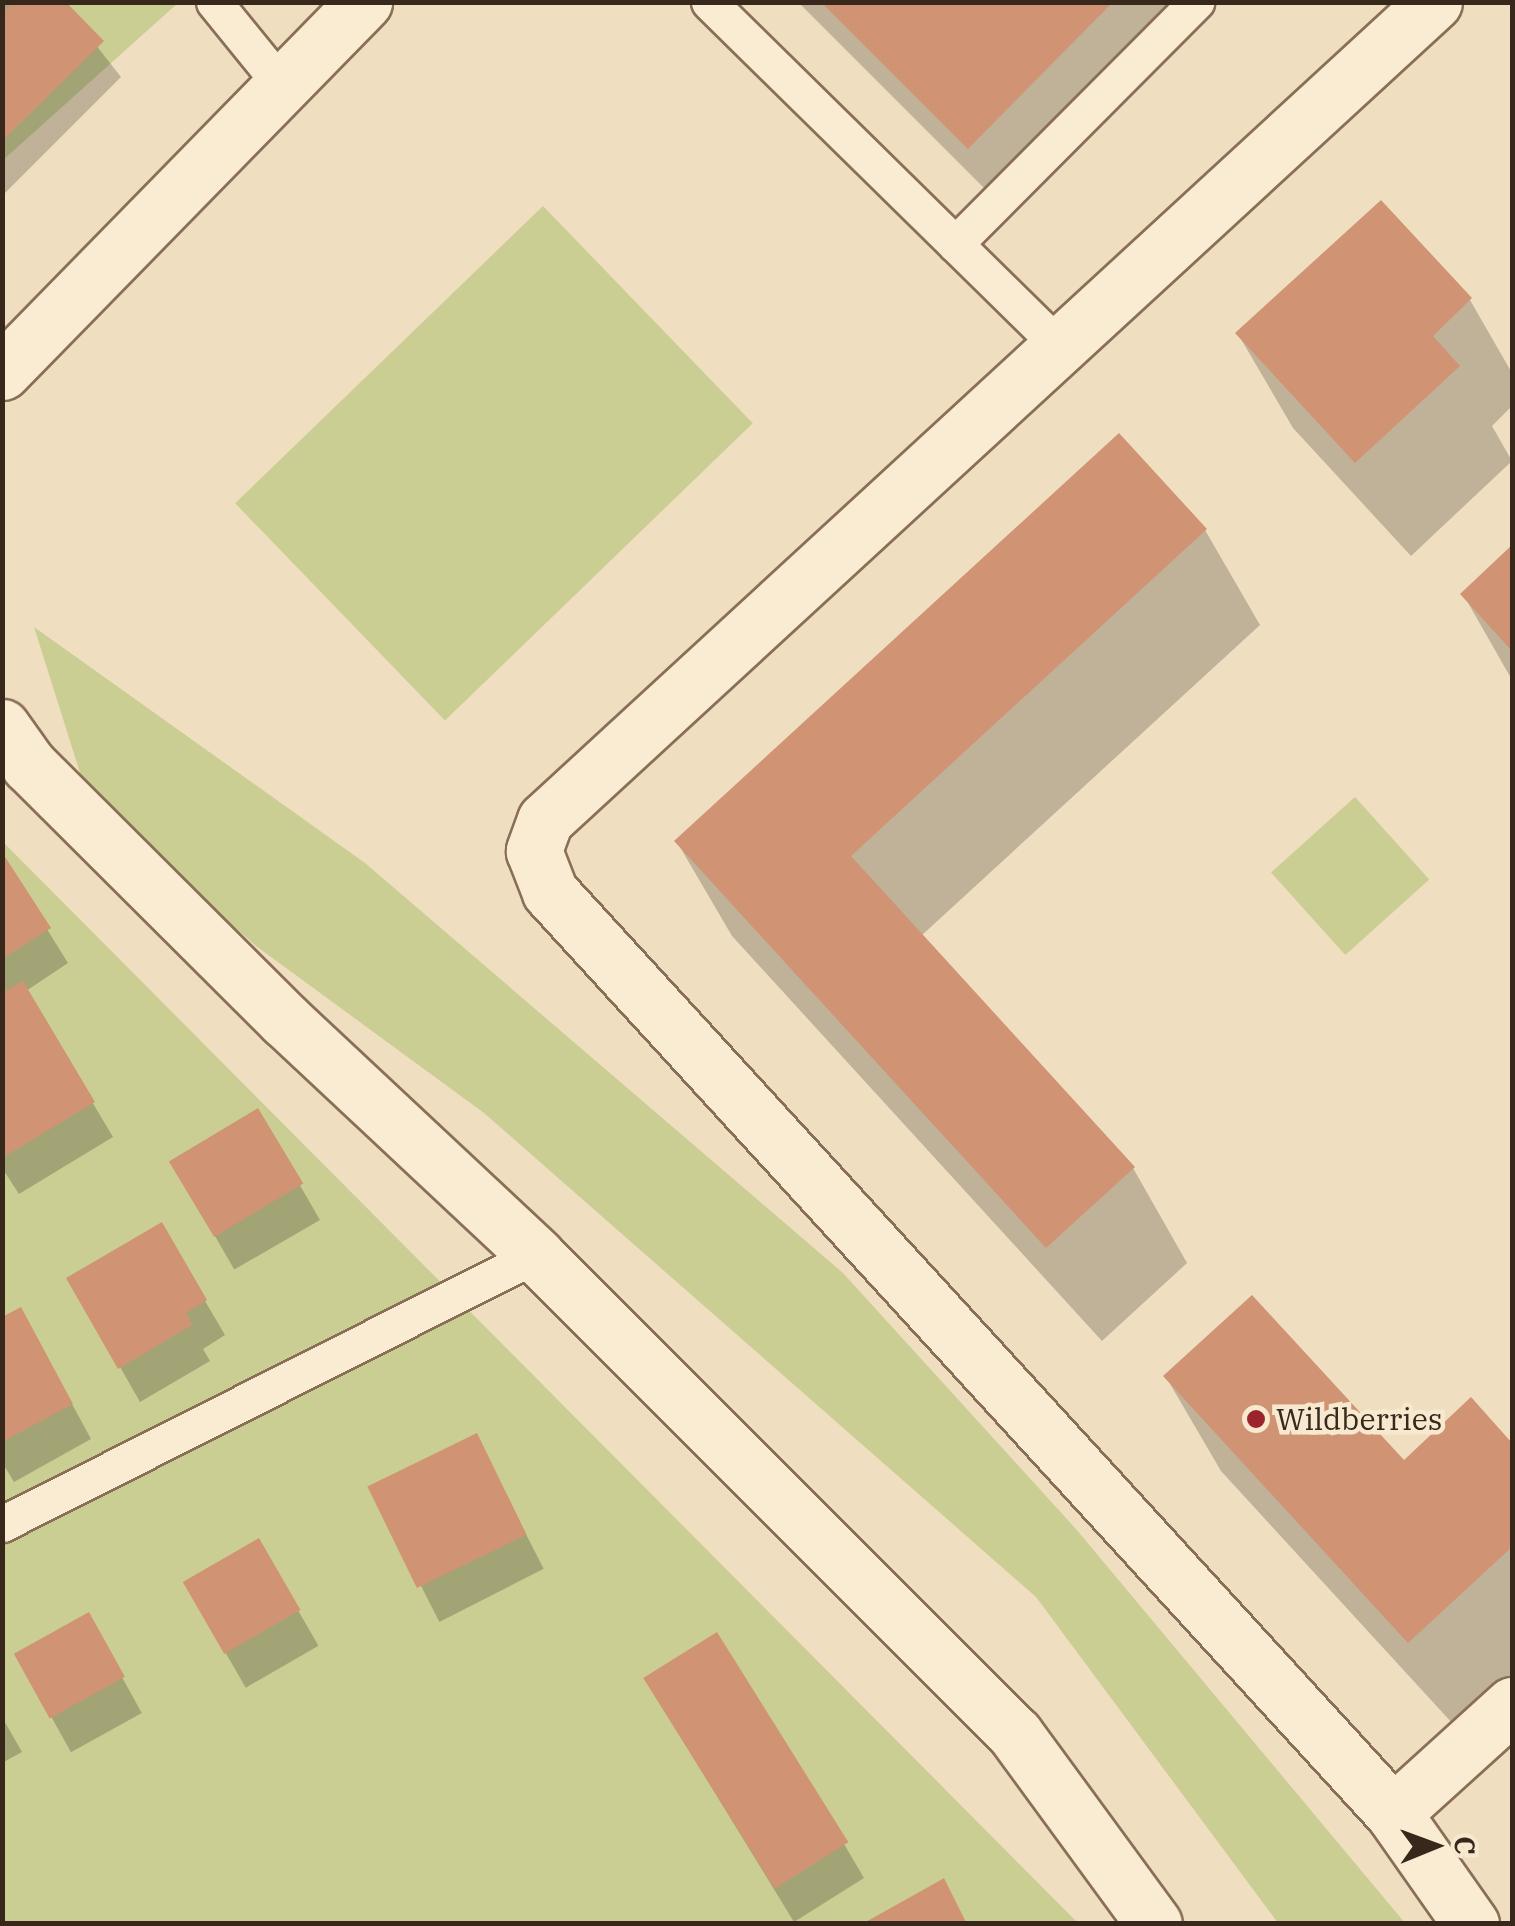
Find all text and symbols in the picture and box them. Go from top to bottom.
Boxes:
place label: Wildberries [1276,1401,1442,1437]
marker: Wildberries [1245,1408,1267,1430]
north arrow [1385,1796,1485,1896]
text: С [1447,1836,1484,1855]

